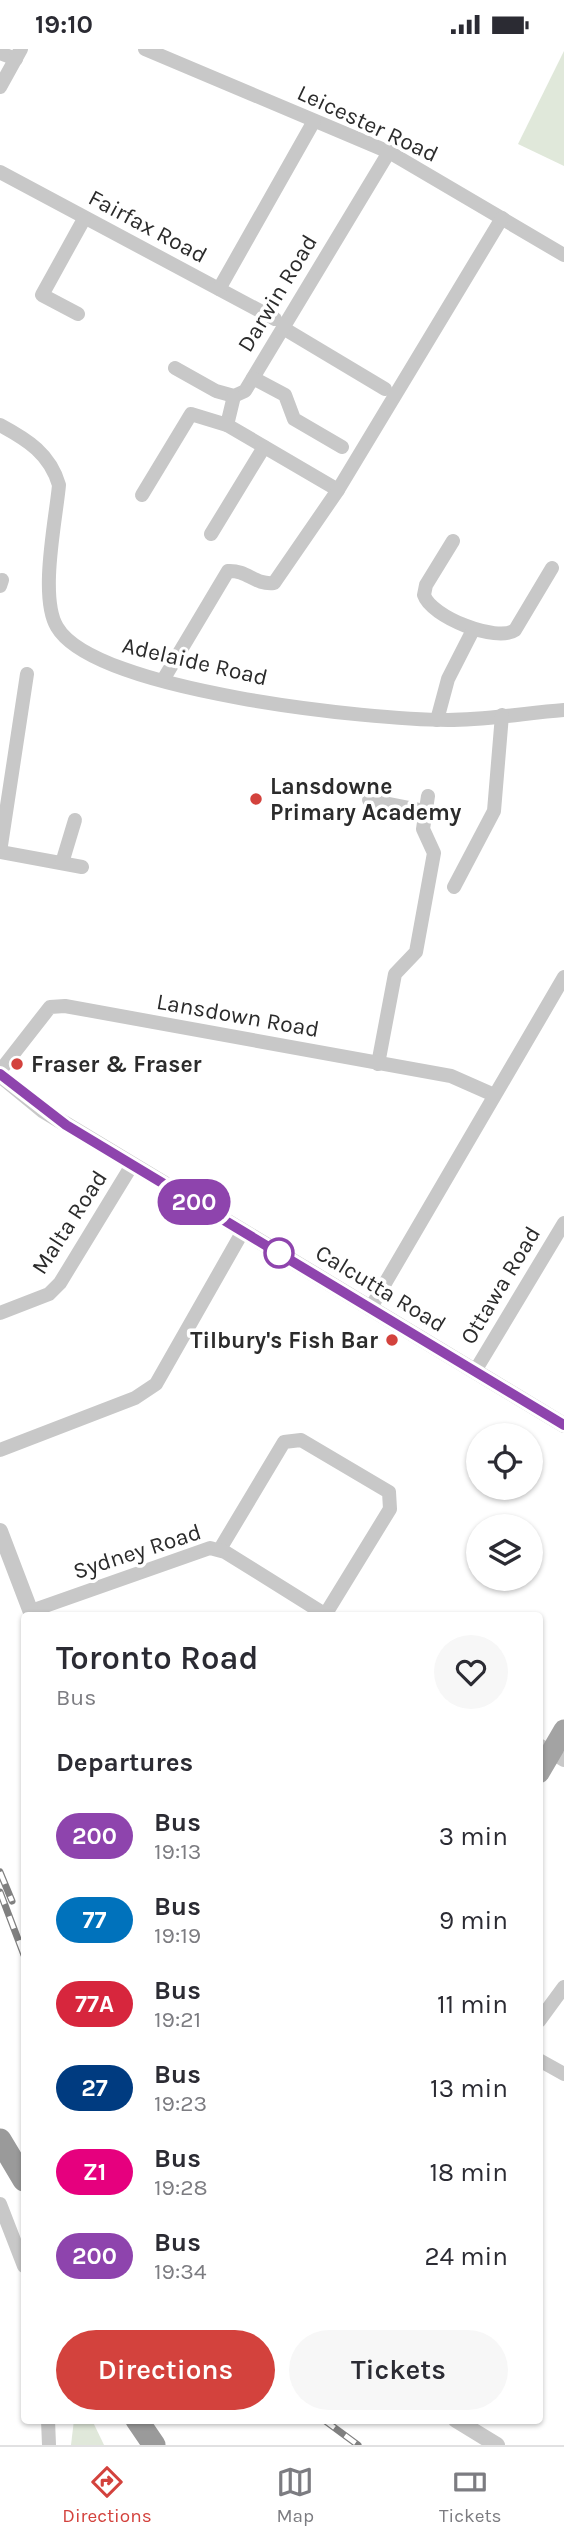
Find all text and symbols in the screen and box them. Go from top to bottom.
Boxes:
text: 19:10 [35,9,93,40]
street label: Leicester Road [293,79,443,168]
street label: Fairfax Road [84,184,212,269]
street label: Darwin Road [232,230,323,357]
street label: Adelaide Road [120,632,270,691]
place label: Lansdowne Primary Academy [270,773,462,826]
marker: Lansdowne Primary Academy [248,791,264,807]
street label: Lansdown Road [155,988,321,1043]
place label: Fraser & Fraser [31,1051,202,1078]
marker: Fraser & Fraser [9,1056,25,1072]
street label: Malta Road [26,1165,113,1279]
line badge: 200 [154,1179,234,1225]
text: 200 [172,1188,216,1216]
street label: Ottawa Road [455,1221,546,1349]
unlabelled marker [264,1238,294,1268]
street label: Calcutta Road [311,1239,451,1338]
place label: Tilbury's Fish Bar [190,1327,378,1354]
marker: Tilbury's Fish Bar [384,1332,400,1348]
map controls [466,1423,543,1591]
button: locate [466,1423,543,1500]
button: layers [466,1514,543,1591]
street label: Sydney Road [70,1518,205,1585]
button: heart [434,1635,508,1709]
text: Toronto Road [56,1639,258,1677]
text: Bus [56,1684,96,1711]
text: Departures [56,1747,193,1778]
text: Bus [154,1807,201,1838]
text: 3 min [439,1821,508,1852]
text: 200 [72,1822,117,1850]
text: 19:13 [154,1838,201,1865]
text: Bus [154,1891,201,1922]
text: 9 min [439,1905,508,1936]
text: 77 [83,1906,106,1934]
text: 19:19 [154,1922,201,1949]
text: Bus [154,1975,201,2006]
text: 11 min [437,1989,508,2020]
text: 77A [75,1990,114,2018]
text: 19:21 [154,2006,201,2033]
text: Bus [154,2059,201,2090]
text: 13 min [430,2073,508,2104]
text: 27 [81,2074,108,2102]
text: 19:23 [154,2090,207,2117]
text: Bus [154,2143,201,2174]
text: 18 min [429,2157,508,2188]
text: Z1 [83,2158,106,2186]
text: 19:28 [154,2174,208,2201]
text: Bus [154,2227,201,2258]
text: 24 min [424,2241,508,2272]
text: 200 [72,2242,117,2270]
text: 19:34 [154,2258,207,2285]
button: Directions [56,2330,275,2410]
button: Tickets [289,2330,508,2410]
tab: Directions [62,2463,152,2527]
tab: Map [276,2463,314,2527]
tab: Tickets [439,2463,502,2527]

